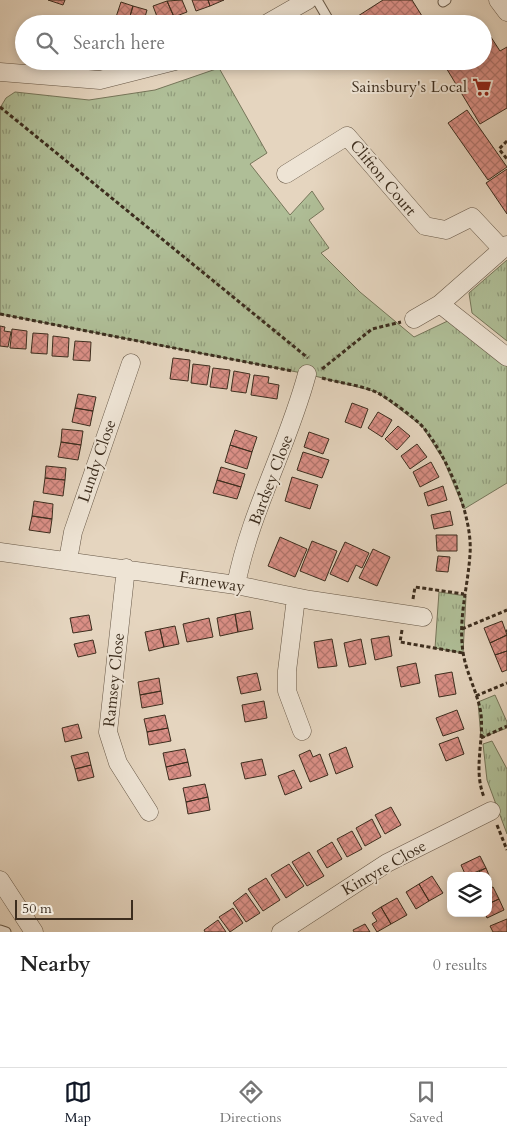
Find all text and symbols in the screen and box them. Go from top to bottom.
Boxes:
search box [15,15,492,70]
icon: search [33,29,61,57]
text: Search here [73,30,165,56]
place label: Sainsbury's Local [352,76,467,98]
supermarket icon: Sainsbury's Local [471,76,493,98]
street label: Clifton Court [345,135,421,221]
street label: Lundy Close [73,417,121,505]
street label: Bardsey Close [244,432,298,528]
street label: Farneway [177,566,247,598]
street label: Ramsey Close [98,632,130,728]
street label: Kintyre Close [338,835,430,901]
map controls [447,872,492,917]
button: layers [447,872,492,917]
scale bar [15,897,132,920]
text: 50 m [22,899,52,918]
text: Nearby [20,950,91,979]
text: 0 results [433,954,487,976]
tab: Map [64,1078,92,1127]
tab: Directions [220,1078,281,1127]
tab: Saved [409,1078,443,1127]

